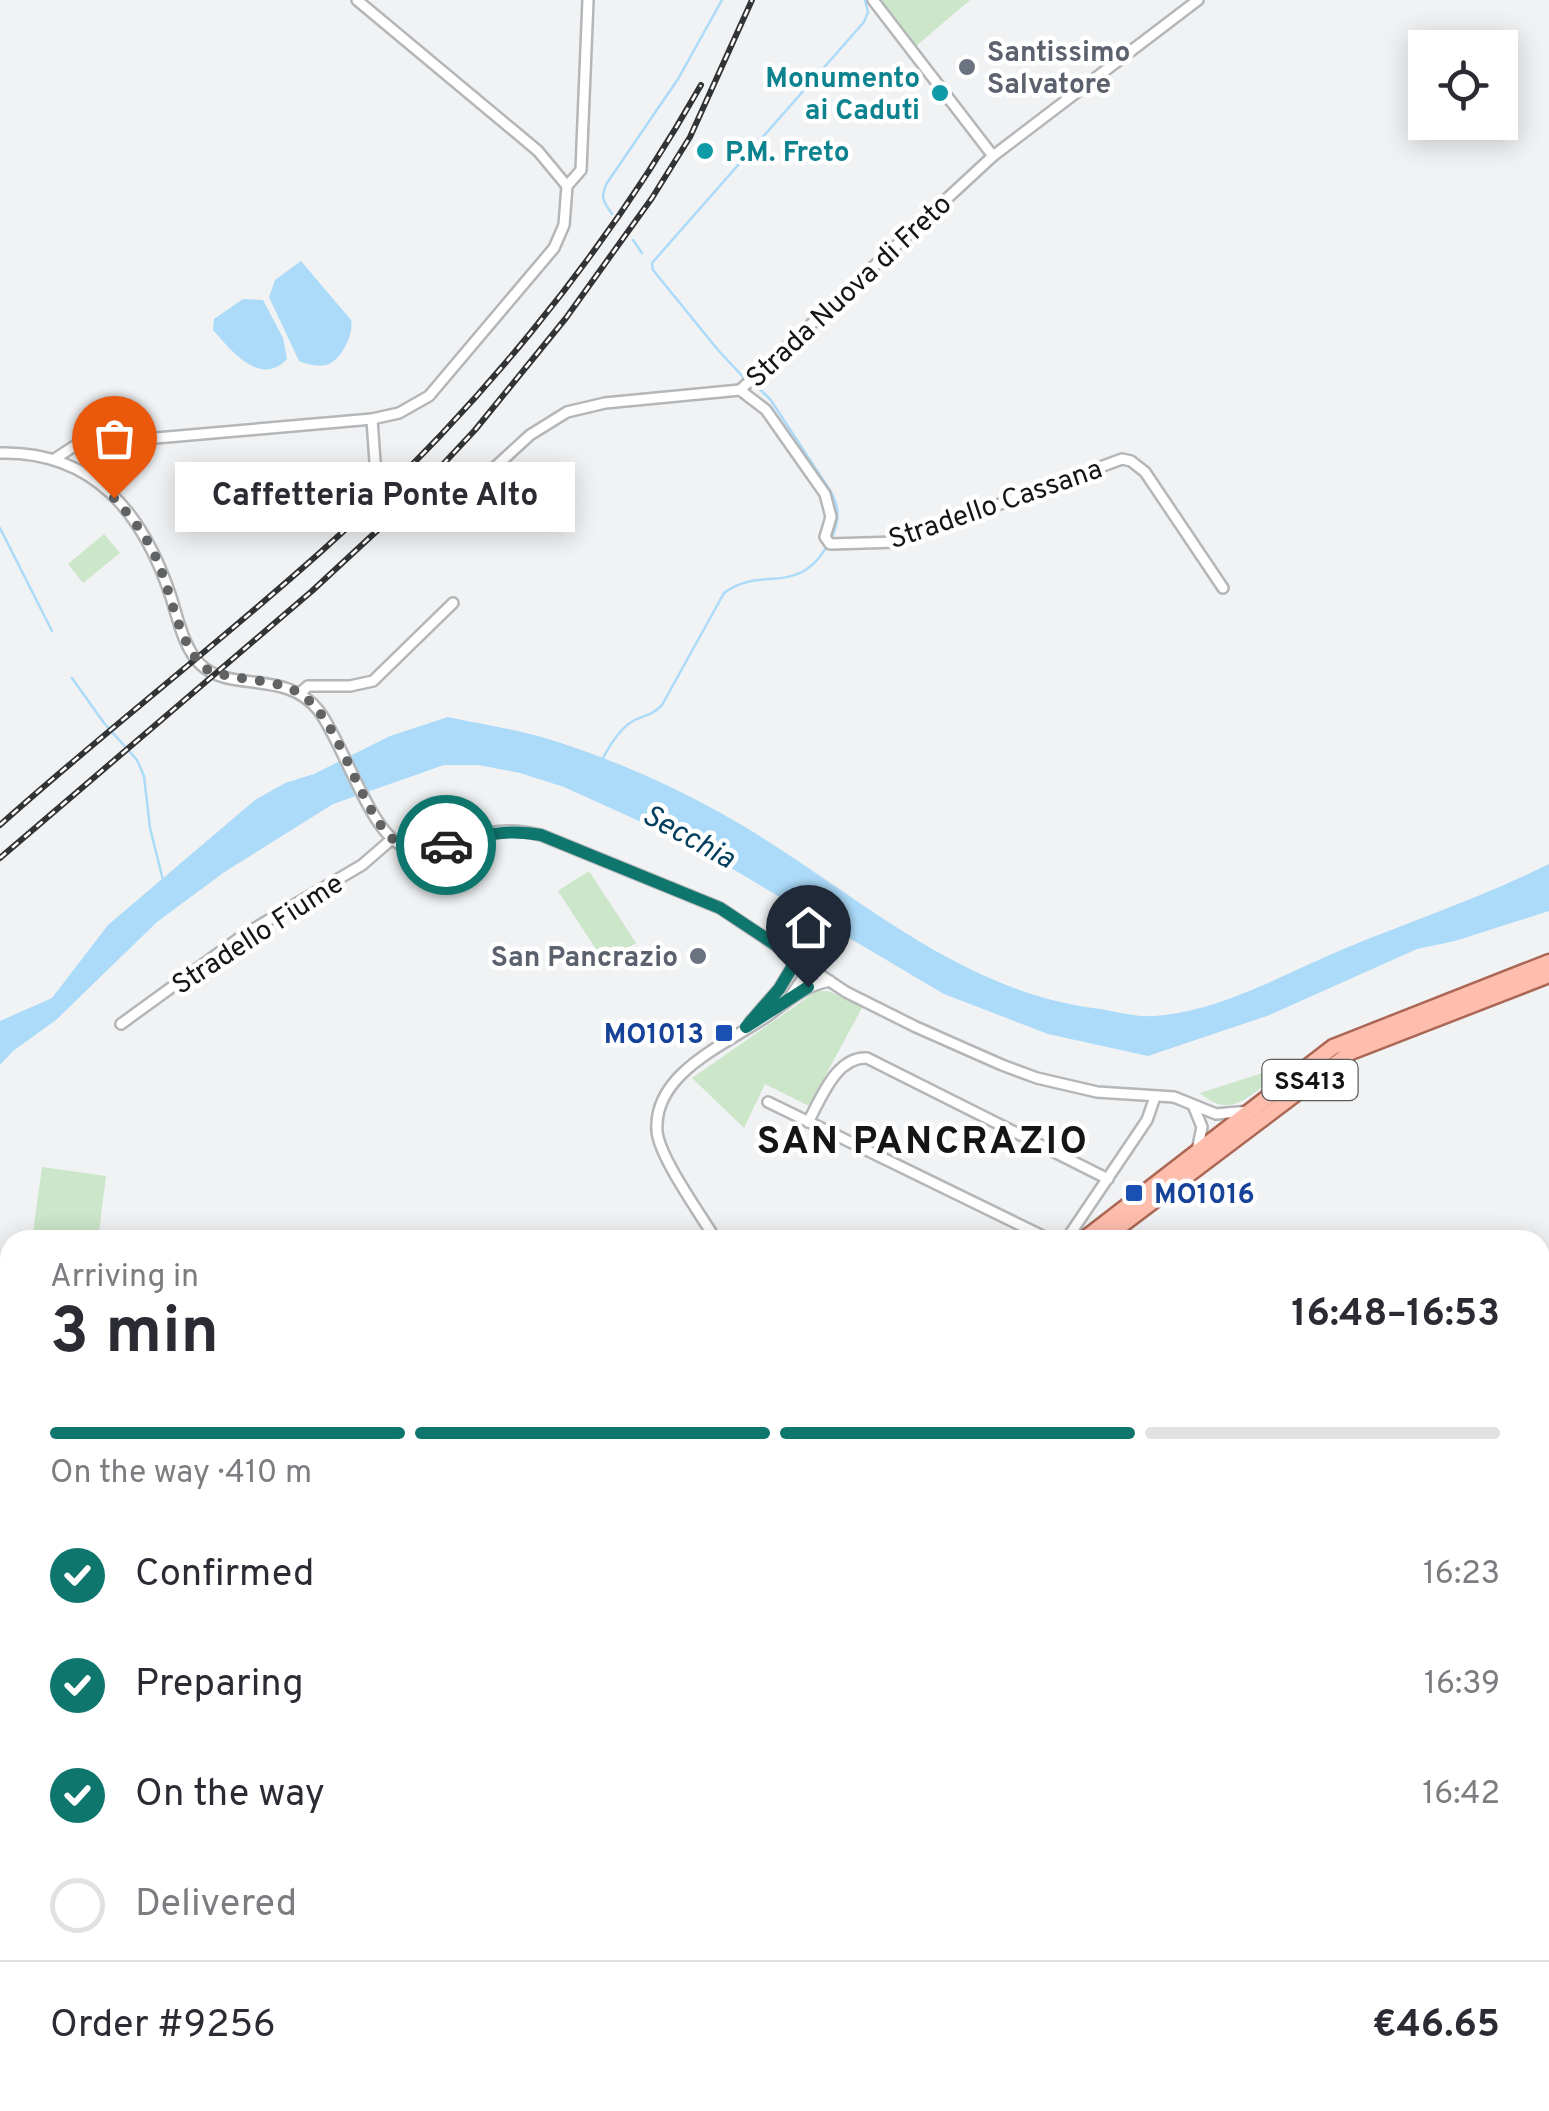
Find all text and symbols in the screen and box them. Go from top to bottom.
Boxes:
map controls [1408,30,1518,140]
button: locate [1408,30,1518,140]
place label: Santissimo Salvatore [987,36,1130,104]
marker: Santissimo Salvatore [956,56,978,78]
place label: Monumento ai Caduti [765,62,920,130]
marker: Monumento ai Caduti [929,82,951,104]
place label: P.M. Freto [725,136,850,172]
marker: P.M. Freto [694,140,716,162]
street label: Strada Nuova di Freto [740,187,960,397]
pin [72,396,157,499]
icon: bag [87,411,142,466]
street label: Stradello Cassana [884,452,1108,559]
callout: Caffetteria Ponte Alto [174,463,574,533]
text: Caffetteria Ponte Alto [212,477,538,517]
courier [396,795,496,895]
water label: Secchia [635,798,741,879]
icon: car [419,818,474,873]
street label: Stradello Fiume [166,867,351,1004]
pin [766,885,851,988]
icon: home [781,900,836,955]
place label: San Pancrazio [491,941,678,977]
marker: San Pancrazio [687,945,709,967]
place label: MO1013 [604,1018,704,1054]
marker: MO1013 [713,1022,735,1044]
road number: SS413 [1262,1060,1358,1100]
district label: SAN PANCRAZIO [757,1119,1089,1168]
place label: MO1016 [1154,1178,1255,1214]
marker: MO1016 [1123,1182,1145,1204]
text: Arriving in [50,1258,199,1298]
text: 16:48–16:53 [1291,1291,1500,1340]
text: 3 min [50,1294,219,1376]
text: On the way · 410 m [50,1454,312,1494]
icon: check [50,1548,105,1603]
text: Confirmed [135,1551,314,1600]
text: 16:23 [1423,1555,1500,1595]
icon: check [50,1658,105,1713]
text: Preparing [135,1661,304,1710]
text: 16:39 [1424,1665,1500,1705]
icon: check [50,1768,105,1823]
text: On the way [135,1771,325,1820]
text: 16:42 [1422,1775,1500,1815]
text: Delivered [135,1881,297,1930]
text: Order #9256 [50,2002,276,2051]
text: €46.65 [1372,2002,1500,2051]

